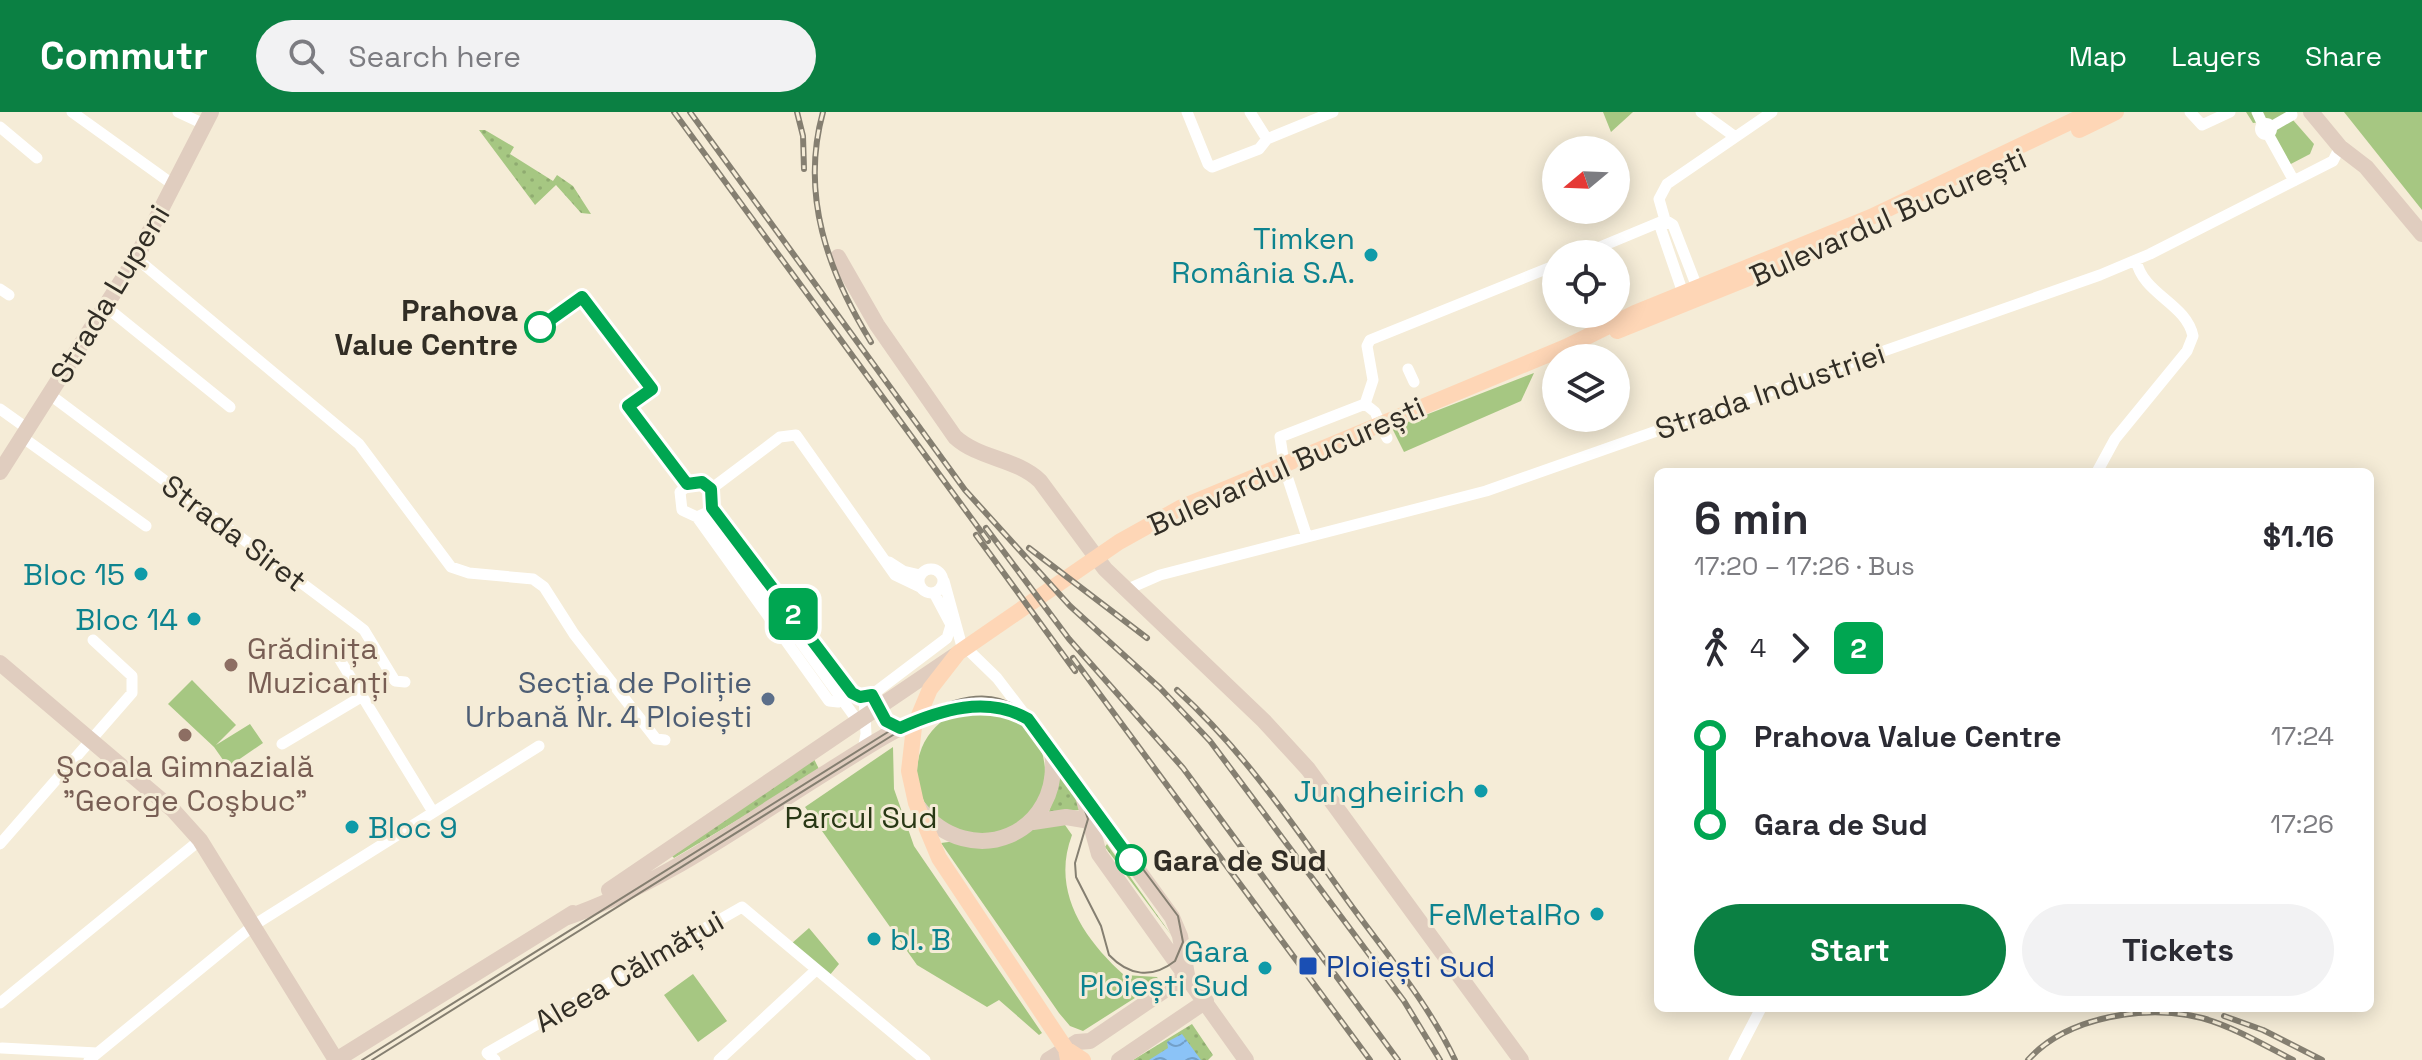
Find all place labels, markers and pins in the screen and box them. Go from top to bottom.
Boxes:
place label: Timken România S.A. [1171,219,1355,292]
marker: Timken România S.A. [1362,246,1380,264]
place label: Prahova Value Centre [335,291,518,364]
marker: Prahova Value Centre [525,312,555,342]
place label: Bloc 15 [23,555,125,594]
marker: Bloc 15 [132,565,150,583]
place label: Bloc 14 [75,600,178,639]
marker: Bloc 14 [185,610,203,628]
place label: Grădinița Muzicanți [247,629,389,702]
marker: Grădinița Muzicanți [222,656,240,674]
place label: Secția de Poliție Urbană Nr. 4 Ploiești [465,663,752,736]
marker: Secția de Poliție Urbană Nr. 4 Ploiești [759,690,777,708]
marker: Şcoala Gimnazială "George Coşbuc" [176,726,194,744]
place label: Şcoala Gimnazială "George Coşbuc" [56,747,314,820]
place label: Jungheirich [1293,772,1465,811]
marker: Jungheirich [1472,782,1490,800]
place label: Bloc 9 [368,808,458,847]
marker: Bloc 9 [343,818,361,836]
place label: Gara de Sud [1153,841,1327,880]
marker: Gara de Sud [1116,845,1146,875]
place label: FeMetalRo [1428,895,1581,934]
marker: FeMetalRo [1588,905,1606,923]
place label: bl. B [890,920,951,959]
marker: bl. B [865,930,883,948]
place label: Gara Ploiești Sud [1080,932,1249,1005]
place label: Ploiești Sud [1326,947,1495,986]
marker: Ploiești Sud [1297,955,1319,977]
marker: Gara Ploiești Sud [1256,959,1274,977]

